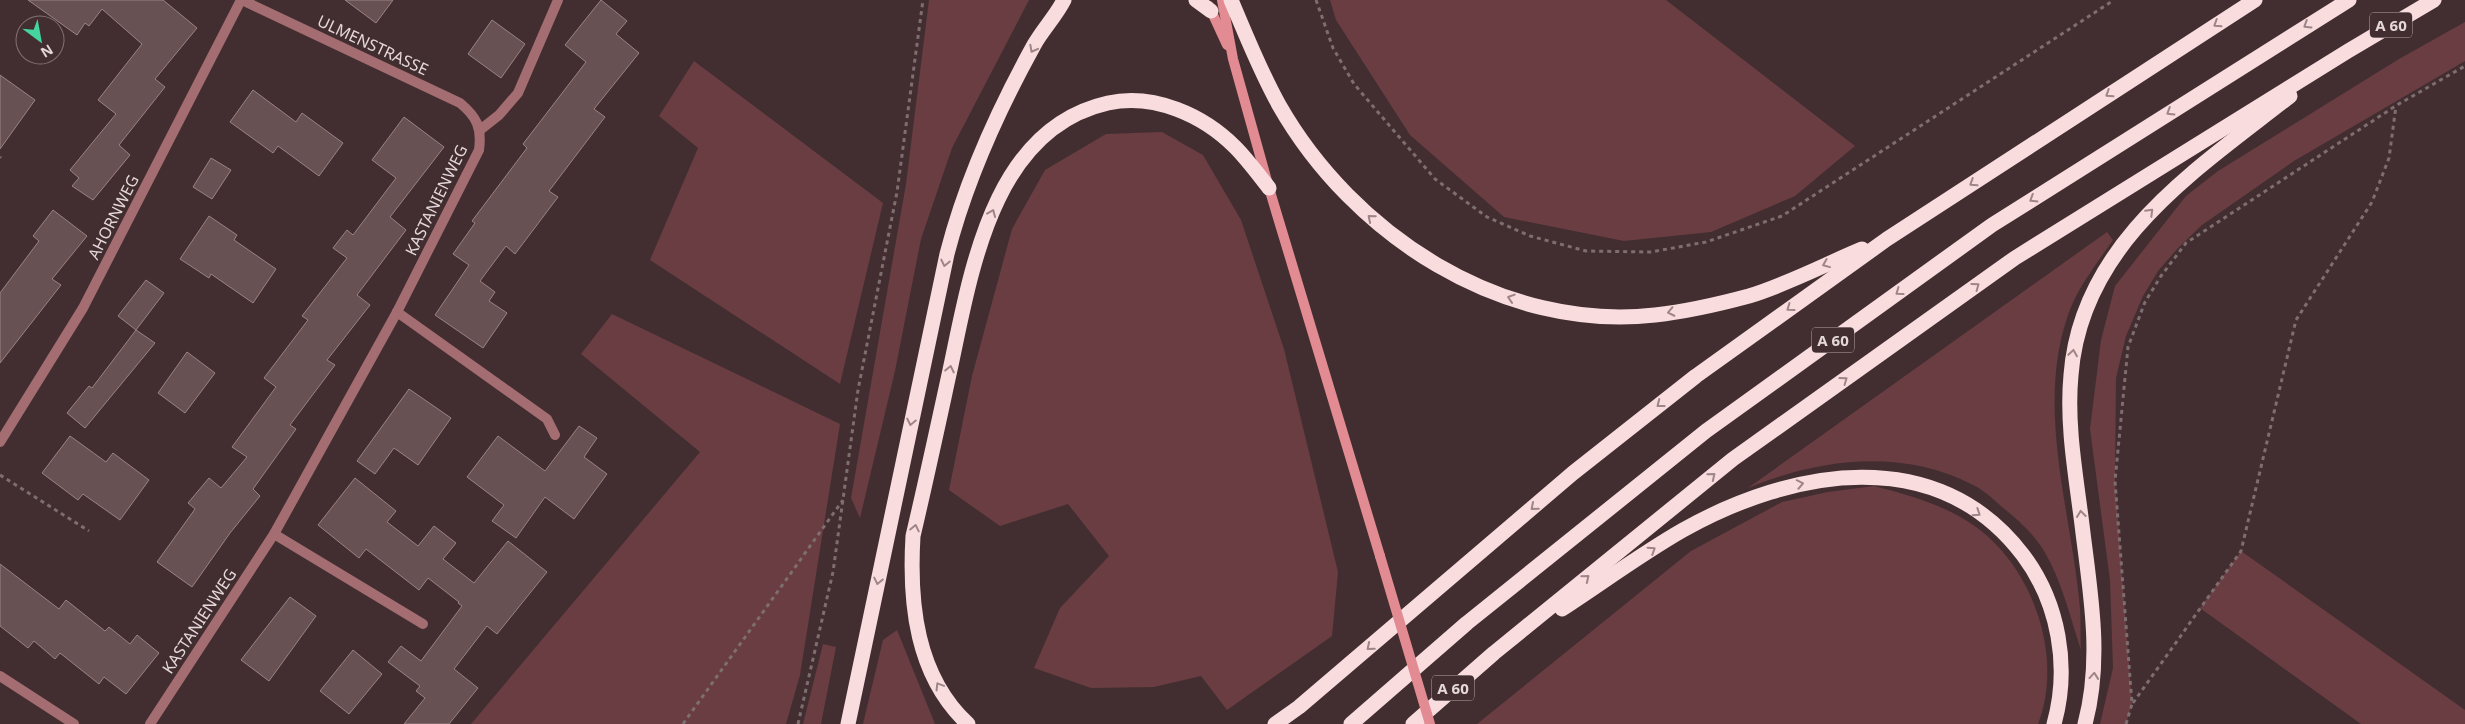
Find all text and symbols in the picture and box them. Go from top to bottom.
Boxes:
street label: ULMENSTRASSE [314,10,432,80]
road number: A 60 [2370,12,2412,38]
north arrow [15,15,65,65]
one-way arrow [2213,17,2222,27]
one-way arrow [2303,19,2312,29]
text: N [37,40,57,63]
one-way arrow [1029,44,1039,53]
one-way arrow [2105,87,2114,97]
one-way arrow [2166,106,2175,116]
street label: KASTANIENWEG [400,141,472,259]
street label: AHORNWEG [82,171,144,263]
one-way arrow [1969,176,1978,186]
one-way arrow [2029,193,2038,203]
one-way arrow [986,209,996,217]
one-way arrow [2144,209,2153,218]
one-way arrow [1368,215,1377,224]
one-way arrow [1822,258,1830,268]
one-way arrow [940,259,950,268]
one-way arrow [1970,283,1980,292]
one-way arrow [1895,286,1905,295]
one-way arrow [1507,294,1516,304]
one-way arrow [1786,302,1796,311]
one-way arrow [1667,306,1675,316]
road number: A 60 [1812,328,1854,352]
one-way arrow [2068,348,2078,357]
one-way arrow [944,365,955,374]
one-way arrow [1838,377,1848,386]
one-way arrow [1656,399,1665,408]
one-way arrow [906,418,917,427]
one-way arrow [1707,473,1716,482]
one-way arrow [1795,479,1804,490]
one-way arrow [1530,501,1539,510]
one-way arrow [1972,506,1981,516]
one-way arrow [2076,510,2087,518]
one-way arrow [909,524,920,532]
one-way arrow [1647,547,1656,557]
street label: KASTANIENWEG [157,564,241,678]
one-way arrow [1580,576,1589,584]
one-way arrow [873,577,884,586]
one-way arrow [1367,641,1376,650]
one-way arrow [2088,672,2099,680]
road number: A 60 [1432,676,1474,700]
one-way arrow [935,682,945,691]

